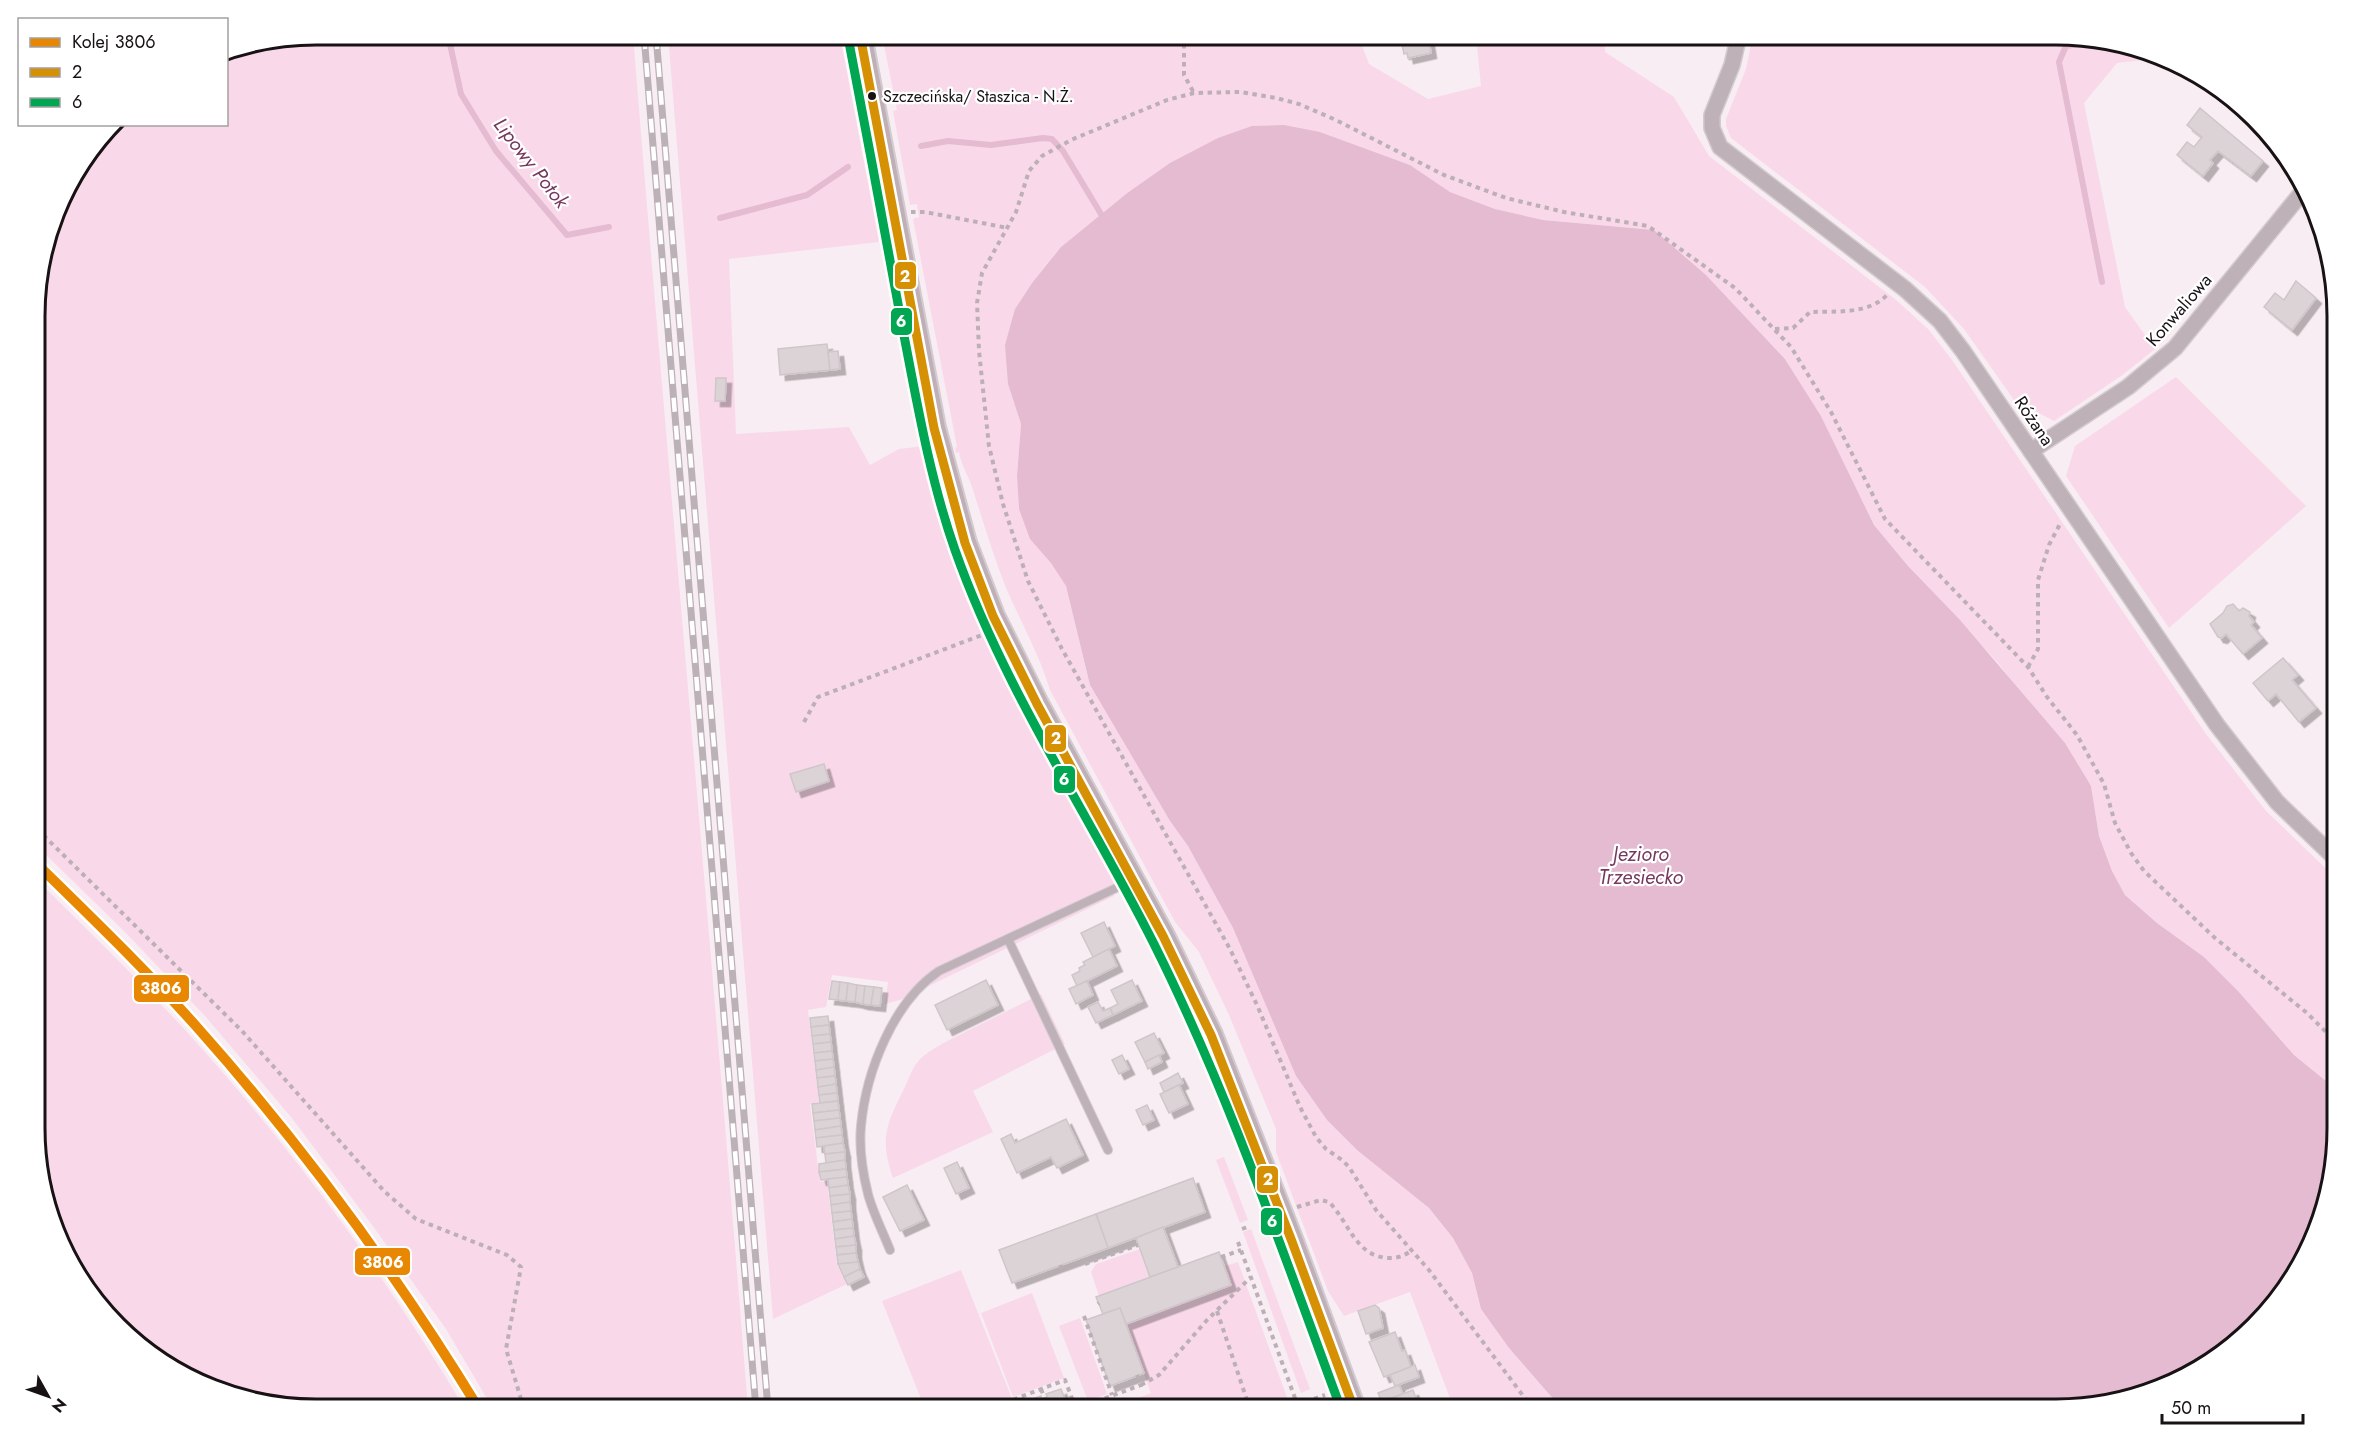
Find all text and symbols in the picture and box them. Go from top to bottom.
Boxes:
legend [18,18,228,126]
text: Kolej 3806 [72,29,156,55]
text: 2 [72,59,82,85]
place label: Szczecińska/ Staszica - N.Ż. [883,85,1074,108]
text: 6 [72,89,82,115]
marker: Szczecińska/ Staszica - N.Ż. [866,90,878,102]
water label: Lipowy Potok [486,112,577,216]
line badge: 2 [894,261,917,290]
text: 2 [900,265,910,288]
street label: Konwaliowa [2140,268,2218,352]
line badge: 6 [890,307,913,336]
text: 6 [896,310,906,333]
street label: Różana [2008,391,2060,451]
line badge: 2 [1044,724,1067,753]
text: 2 [1051,727,1061,750]
line badge: 6 [1053,765,1076,794]
text: 6 [1059,768,1069,791]
water label: Jezioro Trzesiecko [1599,840,1684,892]
line badge: 3806 [133,974,190,1003]
text: 3806 [140,977,182,1000]
line badge: 2 [1256,1165,1279,1194]
text: 2 [1263,1168,1273,1191]
line badge: 6 [1260,1207,1283,1236]
text: 6 [1267,1210,1277,1233]
line badge: 3806 [354,1247,411,1276]
text: 3806 [362,1251,404,1274]
north arrow [18,1366,78,1426]
scale bar [2162,1387,2303,1425]
text: N [46,1393,72,1418]
text: 50 m [2171,1395,2211,1421]

